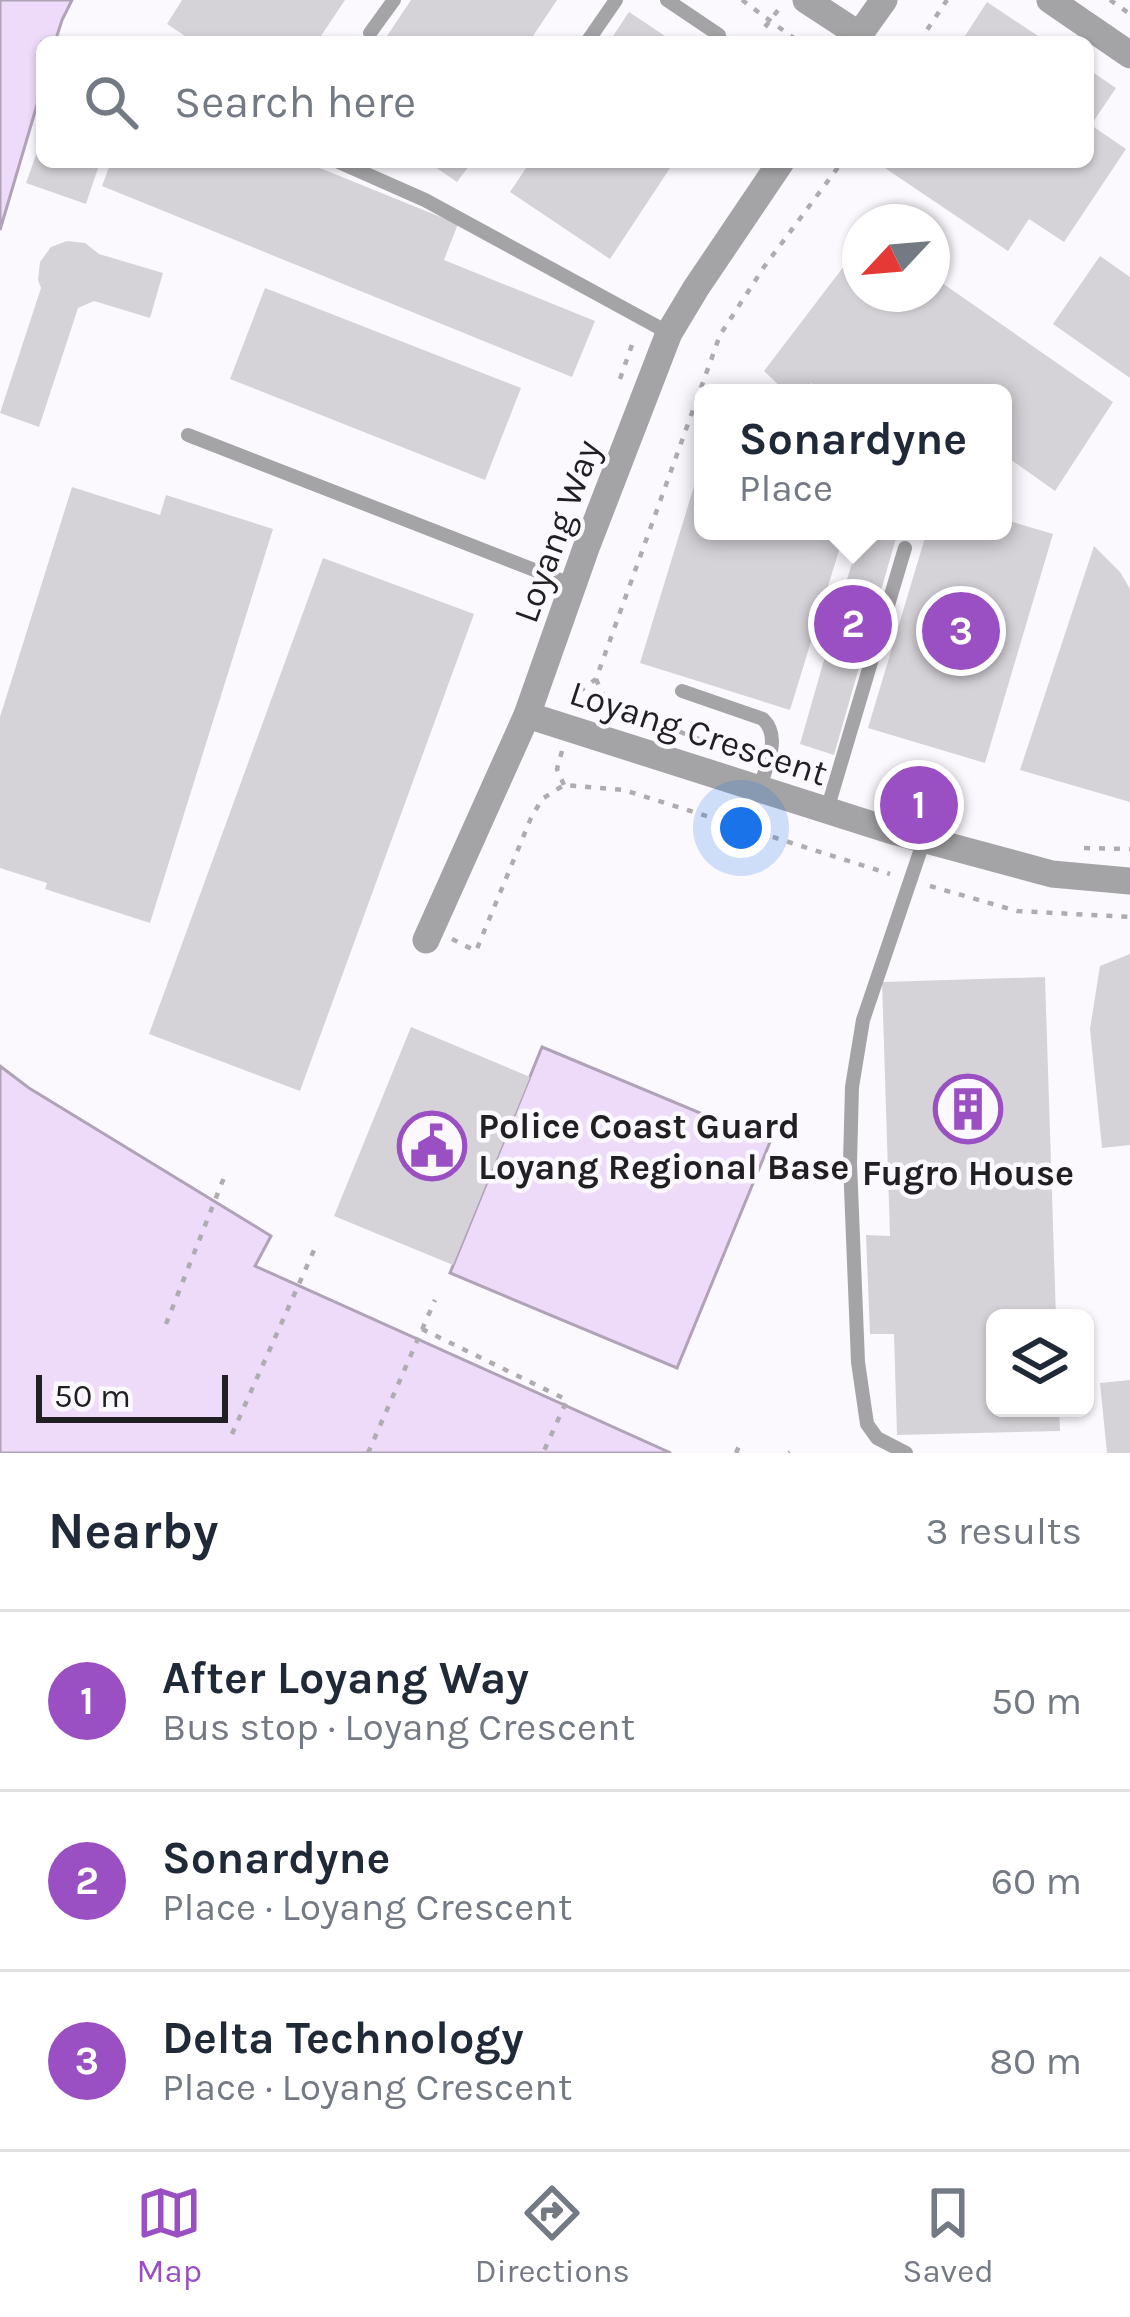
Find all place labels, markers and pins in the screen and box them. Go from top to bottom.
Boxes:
pin: 2 [814,579,892,669]
pin: 3 [922,586,1000,676]
pin: 1 [880,760,958,850]
building icon: Fugro House [933,1074,1003,1144]
place label: Police Coast Guard Loyang Regional Base [478,1105,849,1189]
public building icon: Police Coast Guard Loyang Regional Base [397,1111,467,1181]
place label: Fugro House [862,1152,1074,1195]

